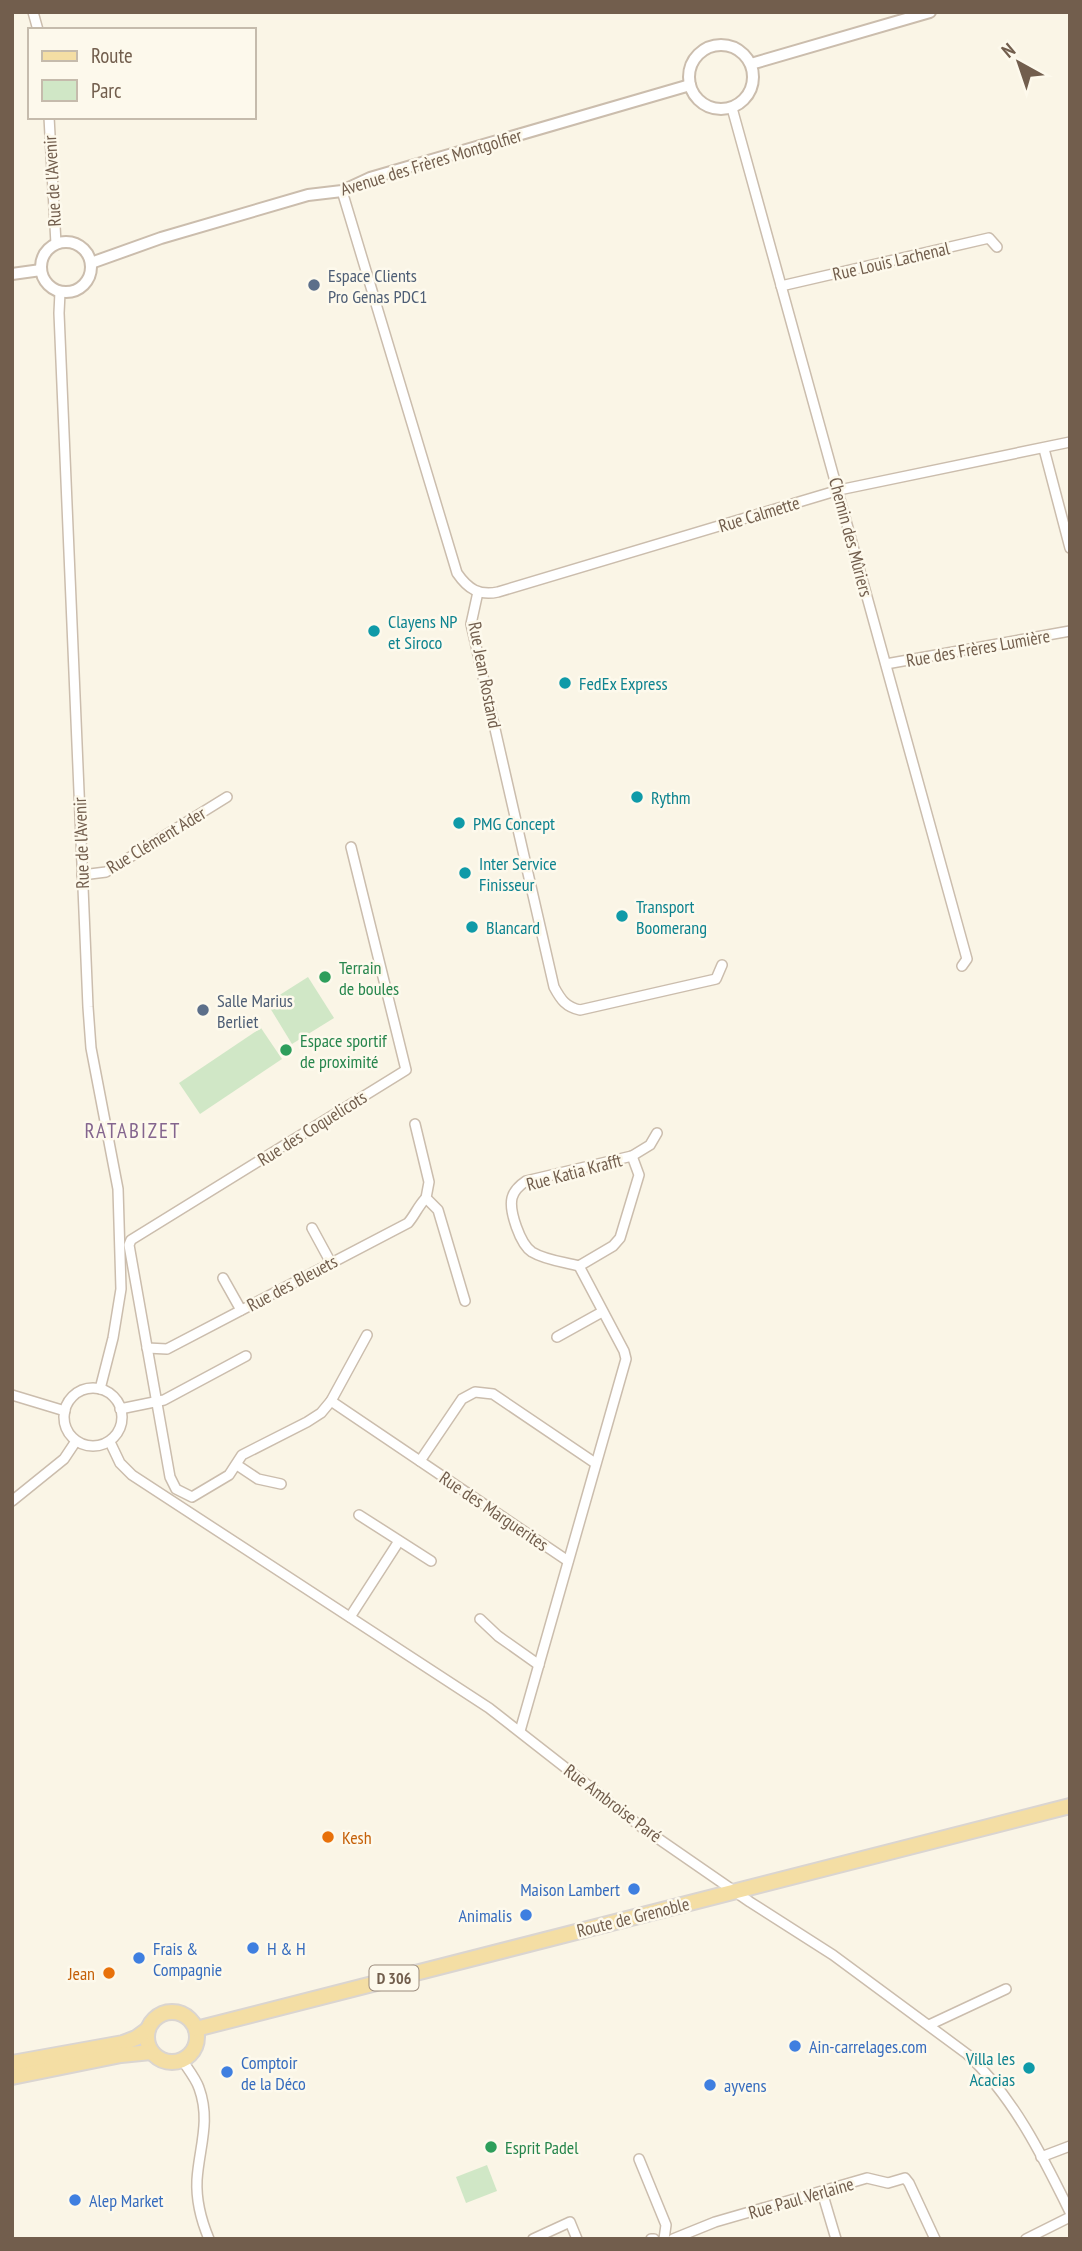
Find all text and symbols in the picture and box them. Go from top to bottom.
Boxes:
legend [28,28,256,119]
north arrow [984,28,1054,98]
text: N [996,37,1020,62]
text: Route [91,42,133,69]
text: Parc [91,77,122,104]
street label: Avenue des Frères Montgolfier [338,123,525,201]
street label: Rue de l'Avenir [38,135,66,227]
street label: Rue Louis Lachenal [830,236,952,286]
place label: Espace Clients Pro Genas PDC1 [328,264,427,308]
marker: Espace Clients Pro Genas PDC1 [306,277,322,293]
street label: Chemin des Mûriers [824,475,878,599]
street label: Rue Calmette [716,491,802,537]
place label: Clayens NP et Siroco [388,610,457,654]
street label: Rue Jean Rostand [463,620,507,730]
marker: Clayens NP et Siroco [366,623,382,639]
street label: Rue des Frères Lumière [904,624,1052,672]
place label: FedEx Express [579,672,668,695]
marker: FedEx Express [557,675,573,691]
place label: Rythm [651,786,691,809]
marker: Rythm [629,789,645,805]
street label: Rue de l'Avenir [68,797,94,889]
street label: Rue Clément Ader [102,801,210,879]
place label: PMG Concept [473,812,555,835]
marker: PMG Concept [451,815,467,831]
place label: Inter Service Finisseur [479,852,557,896]
marker: Inter Service Finisseur [457,865,473,881]
place label: Transport Boomerang [636,895,707,939]
marker: Transport Boomerang [614,908,630,924]
place label: Blancard [486,916,540,939]
marker: Blancard [464,919,480,935]
place label: Terrain de boules [339,956,399,1000]
marker: Terrain de boules [317,969,333,985]
place label: Salle Marius Berliet [217,989,293,1033]
marker: Salle Marius Berliet [195,1002,211,1018]
place label: Espace sportif de proximité [300,1029,388,1073]
marker: Espace sportif de proximité [278,1042,294,1058]
street label: Rue des Coquelicots [253,1085,371,1171]
district label: RATABIZET [85,1117,181,1144]
street label: Rue Katia Krafft [524,1148,624,1196]
street label: Rue des Bleuets [243,1250,341,1316]
street label: Rue des Marguerites [435,1466,553,1556]
street label: Rue Ambroise Paré [560,1759,666,1847]
place label: Kesh [342,1826,372,1849]
marker: Kesh [320,1829,336,1845]
place label: Maison Lambert [520,1878,620,1901]
marker: Maison Lambert [626,1881,642,1897]
street label: Route de Grenoble [574,1892,692,1942]
place label: Animalis [459,1904,512,1927]
marker: Animalis [518,1907,534,1923]
place label: Frais & Compagnie [153,1937,222,1981]
place label: H & H [267,1937,306,1960]
marker: H & H [245,1940,261,1956]
marker: Frais & Compagnie [131,1950,147,1966]
place label: Jean [67,1962,95,1985]
marker: Jean [101,1965,117,1981]
road number: D 306 [370,1966,418,1990]
place label: Ain-carrelages.com [809,2035,927,2058]
marker: Ain-carrelages.com [787,2038,803,2054]
place label: Villa les Acacias [965,2047,1015,2091]
place label: Comptoir de la Déco [241,2051,306,2095]
marker: Villa les Acacias [1021,2060,1037,2076]
marker: Comptoir de la Déco [219,2064,235,2080]
place label: ayvens [724,2074,767,2097]
marker: ayvens [702,2077,718,2093]
place label: Esprit Padel [505,2136,579,2159]
marker: Esprit Padel [483,2139,499,2155]
street label: Rue Paul Verlaine [746,2172,856,2224]
place label: Alep Market [89,2189,164,2212]
marker: Alep Market [67,2192,83,2208]

